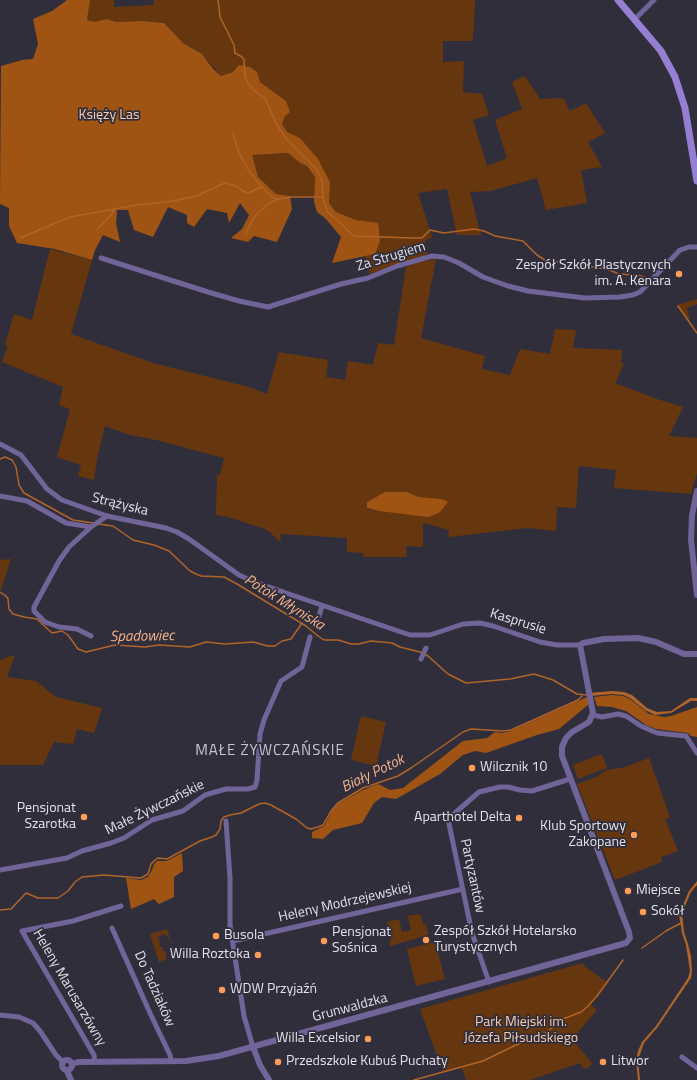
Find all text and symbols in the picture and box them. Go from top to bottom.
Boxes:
park label: Księży Las [78,108,140,124]
street label: Za Strugiem [354,239,428,275]
place label: Zespół Szkół Plastycznych im. A. Kenara [516,258,671,290]
marker: Zespół Szkół Plastycznych im. A. Kenara [674,269,684,279]
street label: Strążyska [90,490,150,520]
water label: Potok Młyniska [241,571,327,635]
street label: Kasprusie [488,606,548,638]
water label: Spadowiec [110,627,174,647]
district label: MAŁE ŻYWCZAŃSKIE [195,742,345,760]
water label: Biały Potok [339,751,407,797]
place label: Wilcznik 10 [480,760,547,776]
marker: Wilcznik 10 [467,763,477,773]
street label: Małe Żywczańskie [103,777,207,839]
place label: Pensjonat Szarotka [17,801,76,834]
place label: Aparthotel Delta [414,810,511,826]
marker: Pensjonat Szarotka [79,812,89,822]
marker: Aparthotel Delta [514,813,524,823]
place label: Klub Sportowy Zakopane [540,819,626,852]
marker: Klub Sportowy Zakopane [629,830,639,840]
street label: Partyzantów [456,837,488,915]
street label: Heleny Modrzejewskiej [277,880,413,926]
place label: Miejsce [636,883,681,899]
marker: Miejsce [623,886,633,896]
place label: Sokół [651,904,684,920]
marker: Sokół [638,907,648,917]
place label: Zespół Szkół Hotelarsko Turystycznych [434,924,577,956]
place label: Pensjonat Sośnica [332,925,391,958]
street label: Heleny Marusarzówny [29,927,109,1049]
place label: Busola [224,928,264,944]
marker: Busola [211,931,221,941]
marker: Zespół Szkół Hotelarsko Turystycznych [421,935,431,945]
marker: Pensjonat Sośnica [319,936,329,946]
place label: Willa Roztoka [170,947,250,963]
street label: Do Tadziaków [130,949,178,1029]
marker: Willa Roztoka [253,950,263,960]
place label: WDW Przyjaźń [230,982,317,998]
marker: WDW Przyjaźń [217,985,227,995]
street label: Grunwaldzka [311,990,389,1026]
park label: Park Miejski im. Józefa Piłsudskiego [464,1015,578,1048]
place label: Willa Excelsior [276,1031,360,1047]
marker: Willa Excelsior [363,1034,373,1044]
place label: Przedszkole Kubuś Puchaty [286,1054,448,1070]
place label: Litwor [611,1054,649,1070]
marker: Przedszkole Kubuś Puchaty [273,1057,283,1067]
marker: Litwor [598,1057,608,1067]

